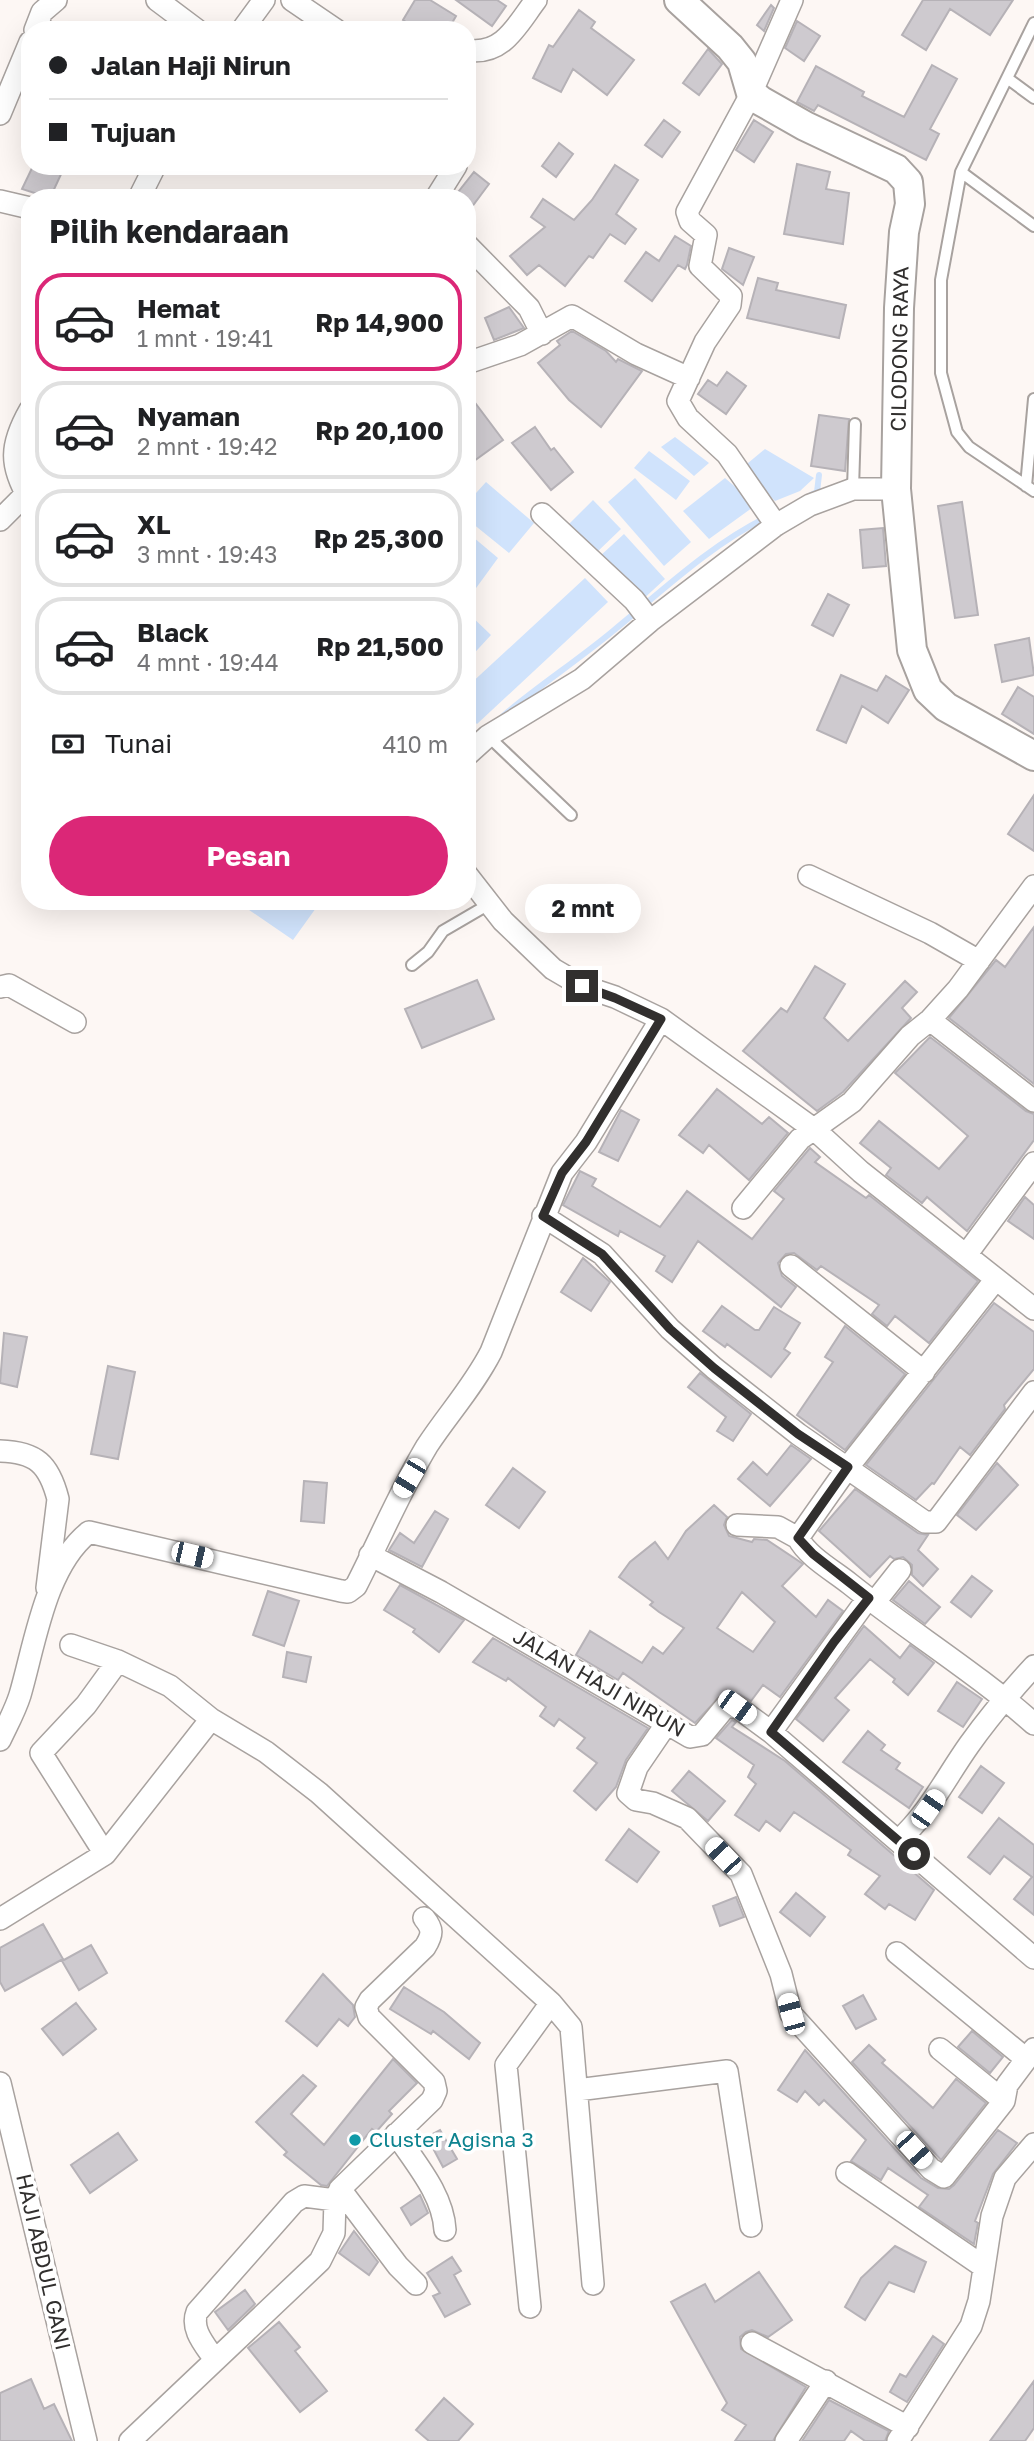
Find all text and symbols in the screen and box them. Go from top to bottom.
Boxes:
text: Jalan Haji Nirun [91,50,291,81]
text: Tujuan [91,117,176,148]
text: Pilih kendaraan [49,212,289,250]
street label: CILODONG RAYA [885,266,913,432]
icon: car [53,291,116,354]
text: Hemat [137,293,220,324]
text: Rp 14,900 [315,307,444,338]
text: 1 mnt · 19:41 [137,324,273,352]
icon: car [53,399,116,462]
text: Nyaman [137,401,240,432]
text: Rp 20,100 [315,415,444,446]
text: 2 mnt · 19:42 [137,432,277,460]
icon: car [53,507,116,570]
text: XL [137,509,171,540]
text: Rp 25,300 [314,523,444,554]
text: 3 mnt · 19:43 [137,540,278,568]
icon: car [53,615,116,678]
text: Black [137,617,209,648]
text: Rp 21,500 [316,631,444,662]
text: 4 mnt · 19:44 [137,648,279,676]
icon: cash [49,725,87,763]
text: Tunai [105,728,172,759]
text: 410 m [382,730,448,758]
button: Pesan [49,816,448,896]
callout: 2 mnt [524,884,640,934]
text: 2 mnt [551,894,615,922]
route end [566,970,598,1002]
car [390,1455,429,1501]
car [170,1540,215,1570]
street label: JALAN HAJI NIRUN [509,1622,690,1742]
car [714,1686,761,1728]
car [908,1786,949,1832]
car [701,1833,746,1879]
route start [898,1838,930,1870]
car [776,1991,807,2037]
place label: Cluster Agisna 3 [369,2126,534,2152]
car [893,2127,936,2173]
marker: Cluster Agisna 3 [347,2132,363,2148]
street label: HAJI ABDUL GANI [11,2171,77,2352]

